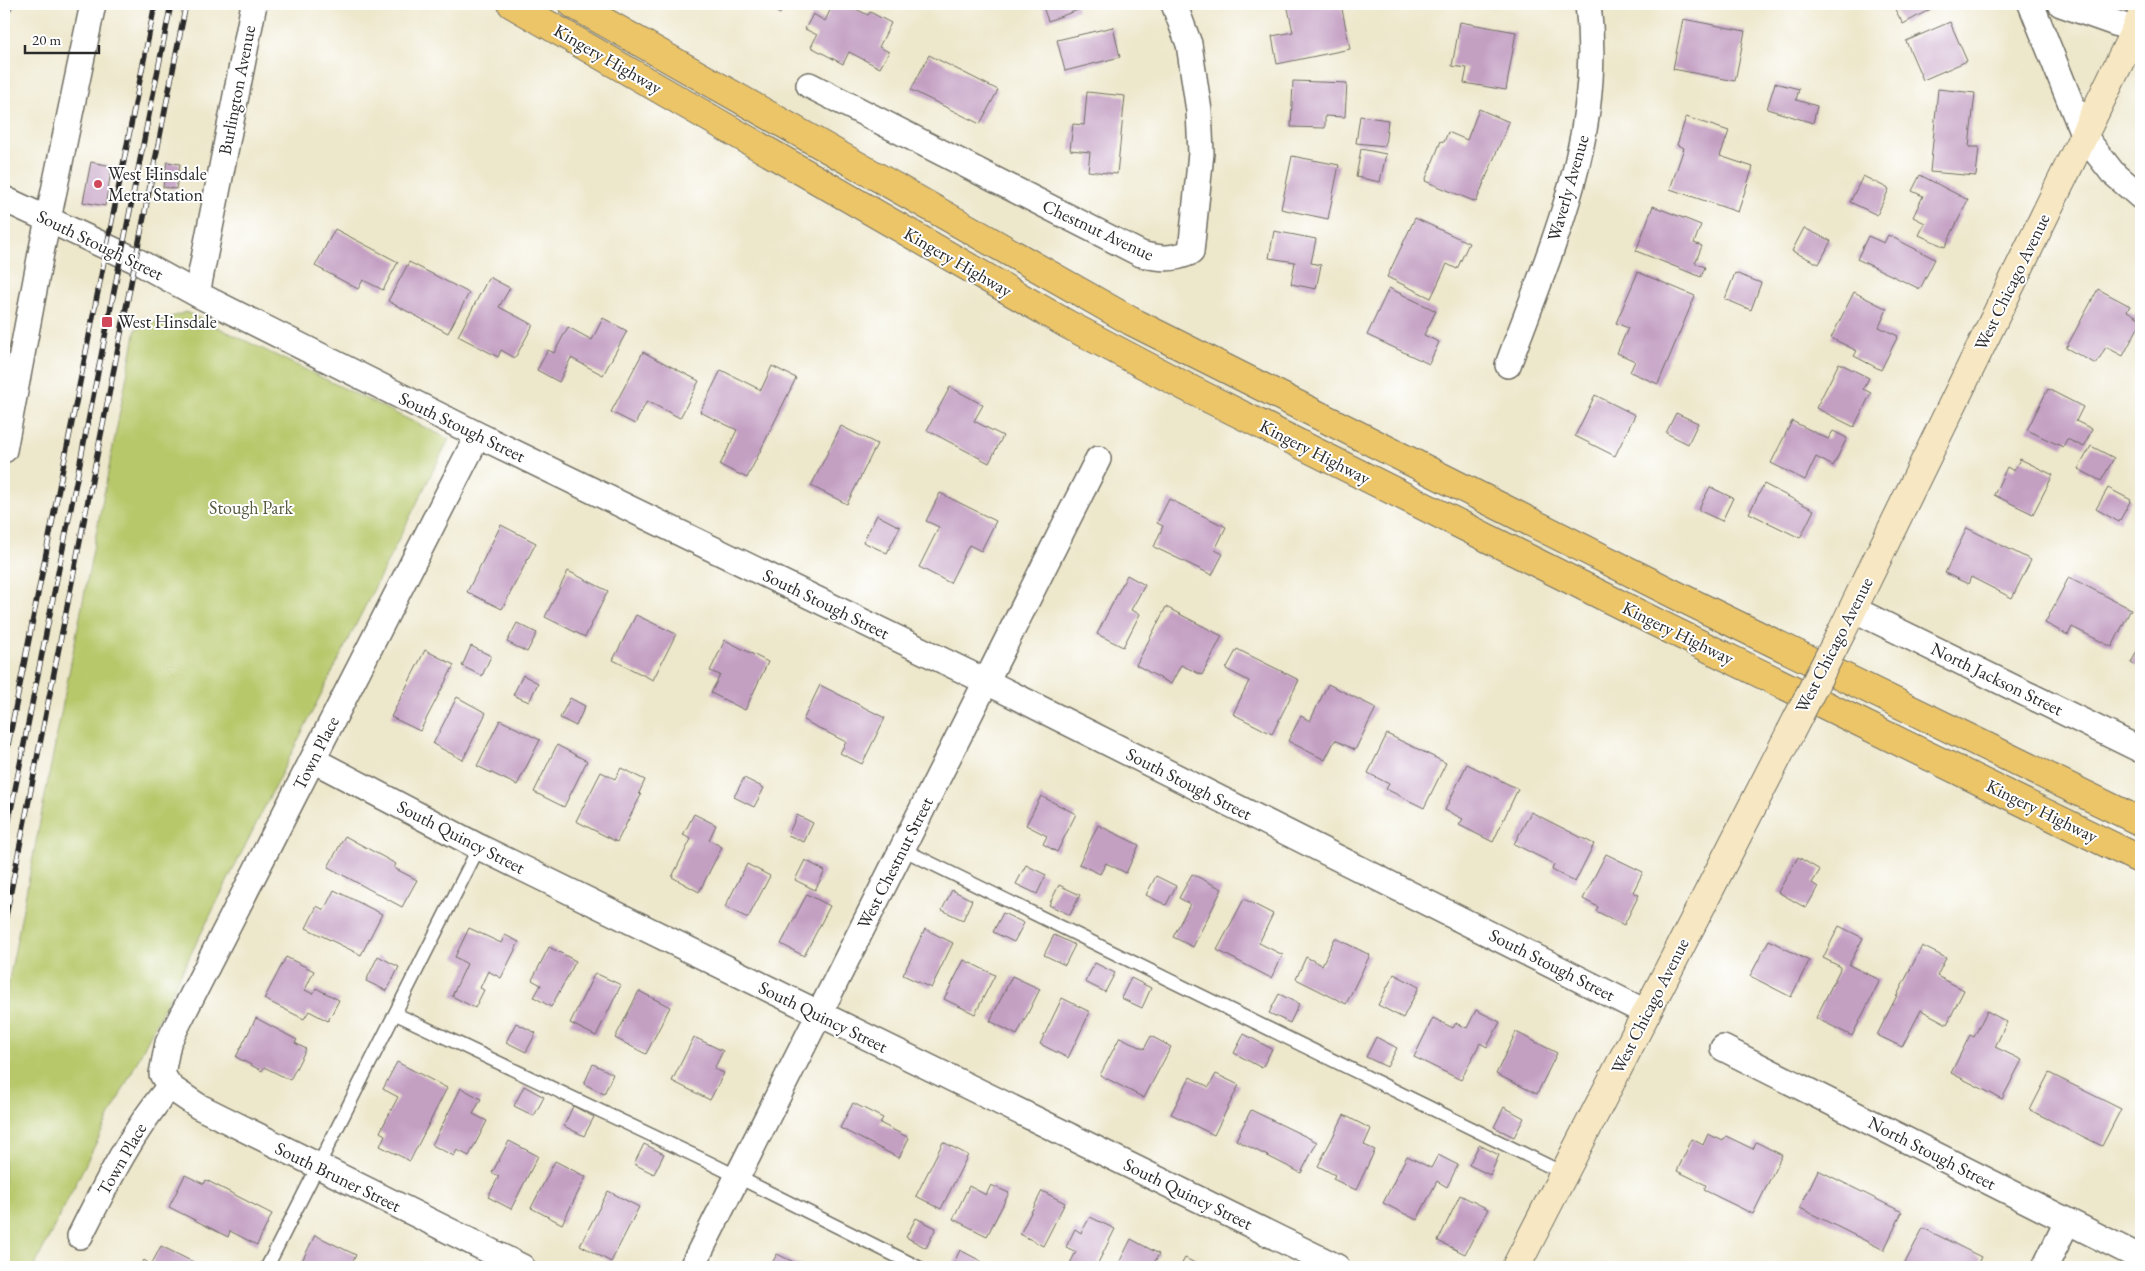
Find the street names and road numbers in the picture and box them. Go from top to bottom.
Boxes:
street label: Kingery Highway [550,18,667,99]
street label: Burlington Avenue [213,23,260,157]
street label: Waverly Avenue [1541,132,1594,244]
street label: Chestnut Avenue [1039,194,1158,265]
street label: South Stough Street [33,204,168,285]
street label: West Chicago Avenue [1968,210,2055,354]
street label: Kingery Highway [900,221,1017,302]
street label: South Stough Street [395,386,530,467]
street label: Kingery Highway [1256,414,1375,489]
street label: South Stough Street [759,563,894,644]
street label: West Chicago Avenue [1789,573,1878,717]
street label: Kingery Highway [1619,596,1738,669]
street label: North Jackson Street [1927,637,2067,721]
street label: Town Place [287,712,344,793]
street label: South Stough Street [1123,742,1256,825]
street label: Kingery Highway [1983,774,2102,847]
street label: West Chestnut Street [851,793,938,933]
street label: South Quincy Street [393,794,529,879]
street label: South Stough Street [1486,923,1619,1006]
street label: West Chicago Avenue [1605,934,1694,1078]
street label: South Quincy Street [755,975,892,1058]
street label: North Stough Street [1864,1110,2000,1195]
street label: Town Place [92,1119,151,1199]
street label: South Bruner Street [272,1136,405,1217]
street label: South Quincy Street [1120,1152,1257,1235]

